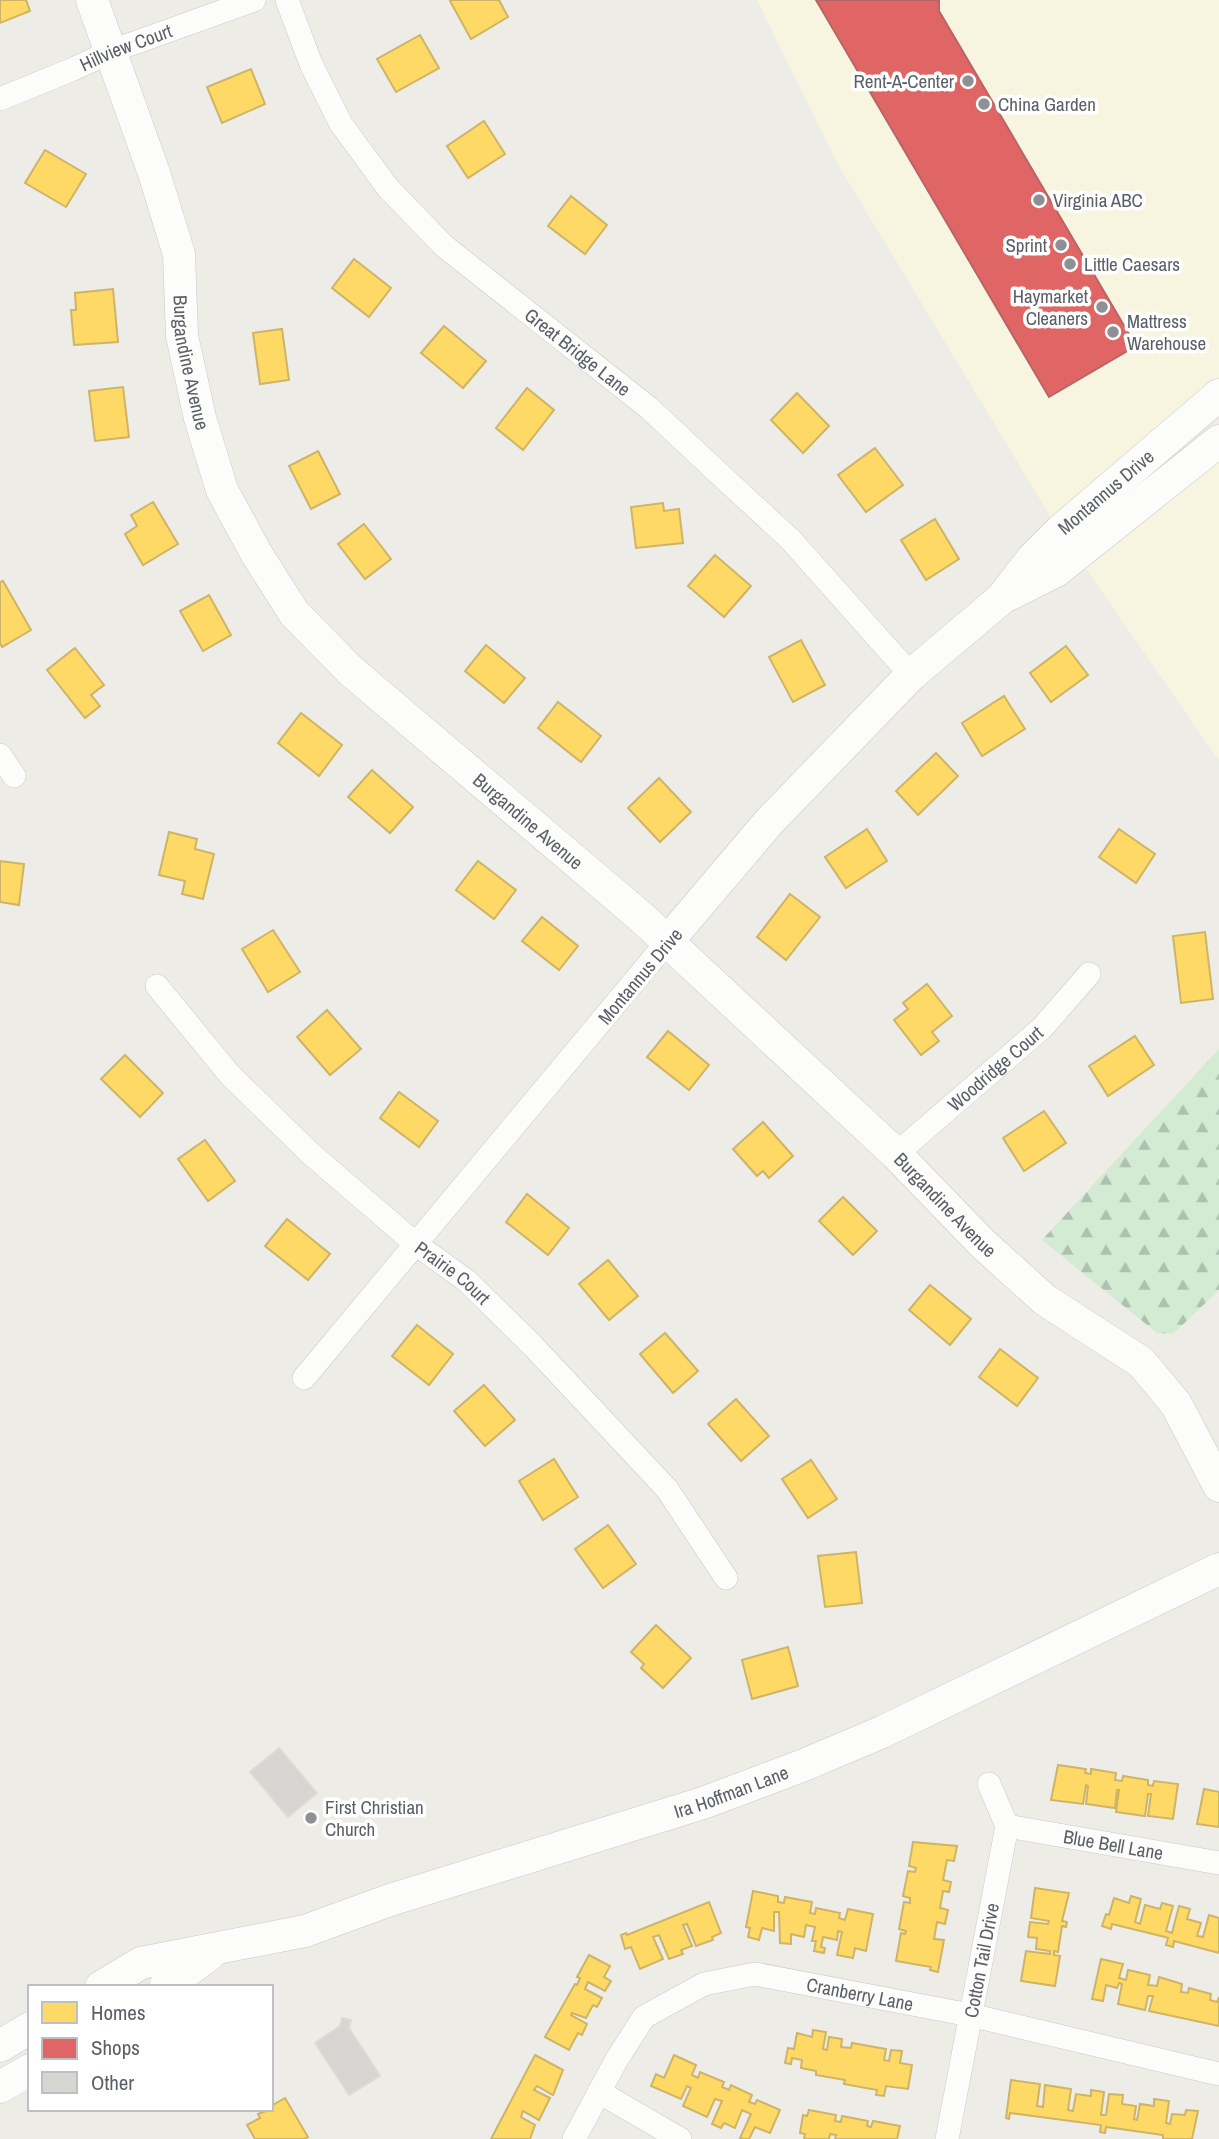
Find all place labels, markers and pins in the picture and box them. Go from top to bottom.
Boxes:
place label: Rent-A-Center [854,68,955,94]
marker: Rent-A-Center [960,73,976,89]
place label: China Garden [998,91,1096,117]
marker: China Garden [976,96,992,112]
place label: Virginia ABC [1053,187,1143,213]
marker: Virginia ABC [1031,192,1047,208]
place label: Sprint [1005,232,1048,258]
marker: Sprint [1053,237,1069,253]
place label: Little Caesars [1084,251,1180,277]
marker: Little Caesars [1062,256,1078,272]
place label: Haymarket Cleaners [1013,283,1089,331]
marker: Haymarket Cleaners [1094,299,1110,315]
place label: Mattress Warehouse [1127,308,1206,356]
marker: Mattress Warehouse [1105,324,1121,340]
place label: First Christian Church [325,1794,424,1842]
marker: First Christian Church [303,1810,319,1826]

